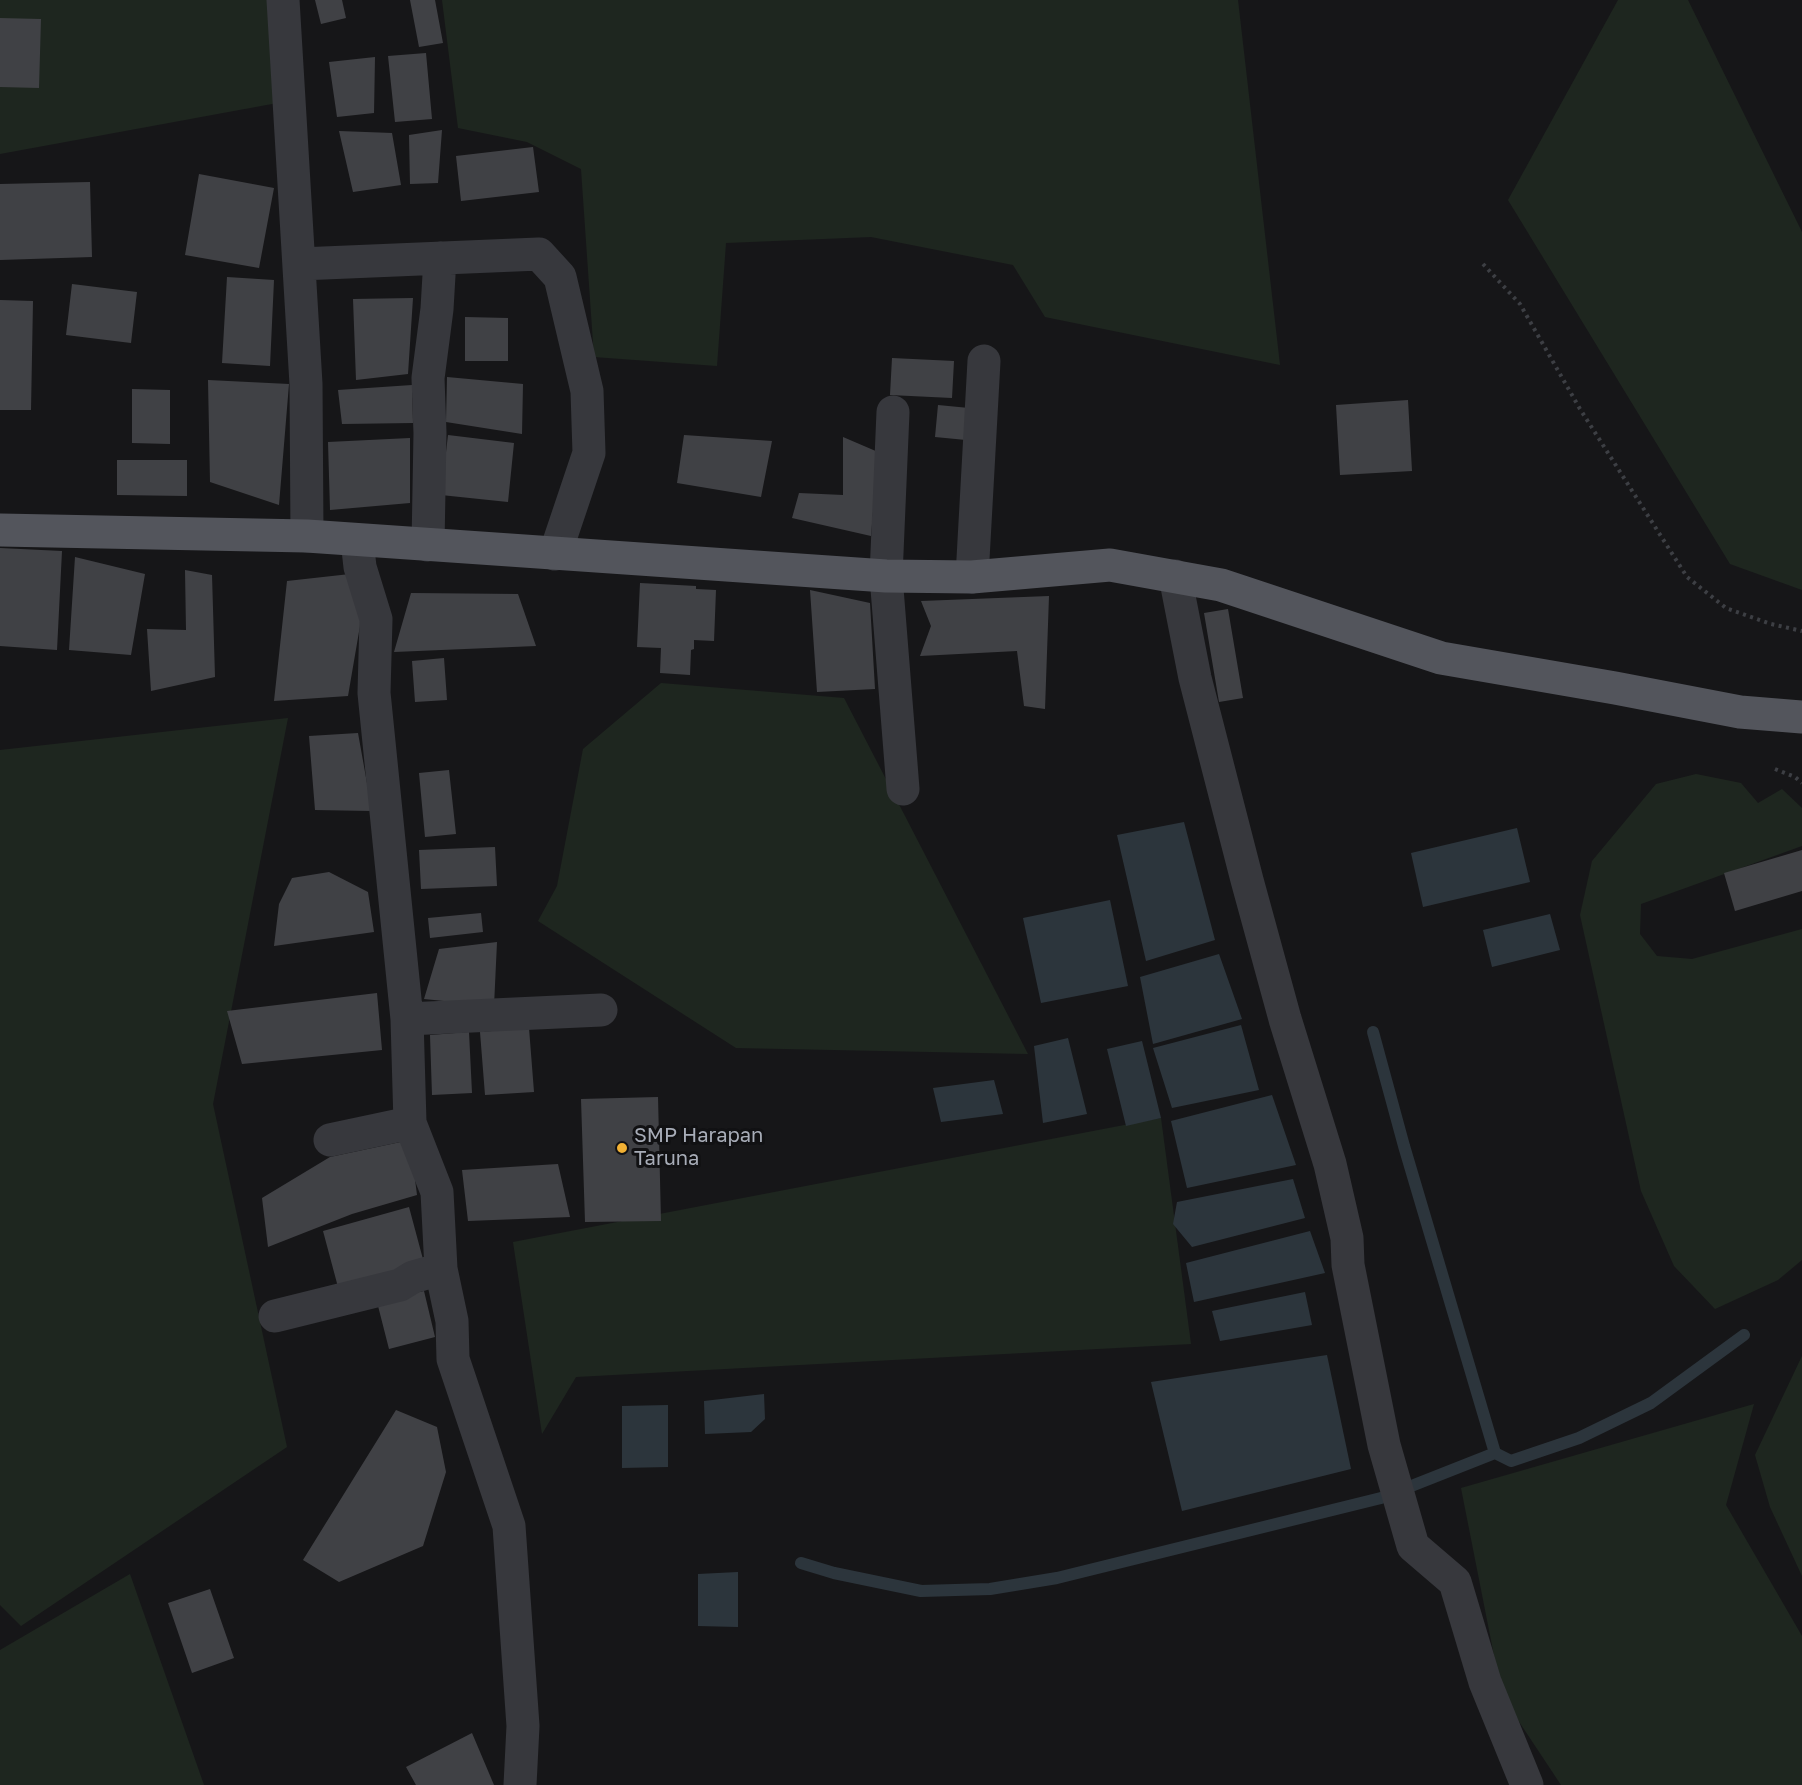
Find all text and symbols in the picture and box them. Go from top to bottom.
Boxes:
place label: SMP Harapan Taruna [634,1124,763,1171]
marker: SMP Harapan Taruna [615,1141,629,1155]

